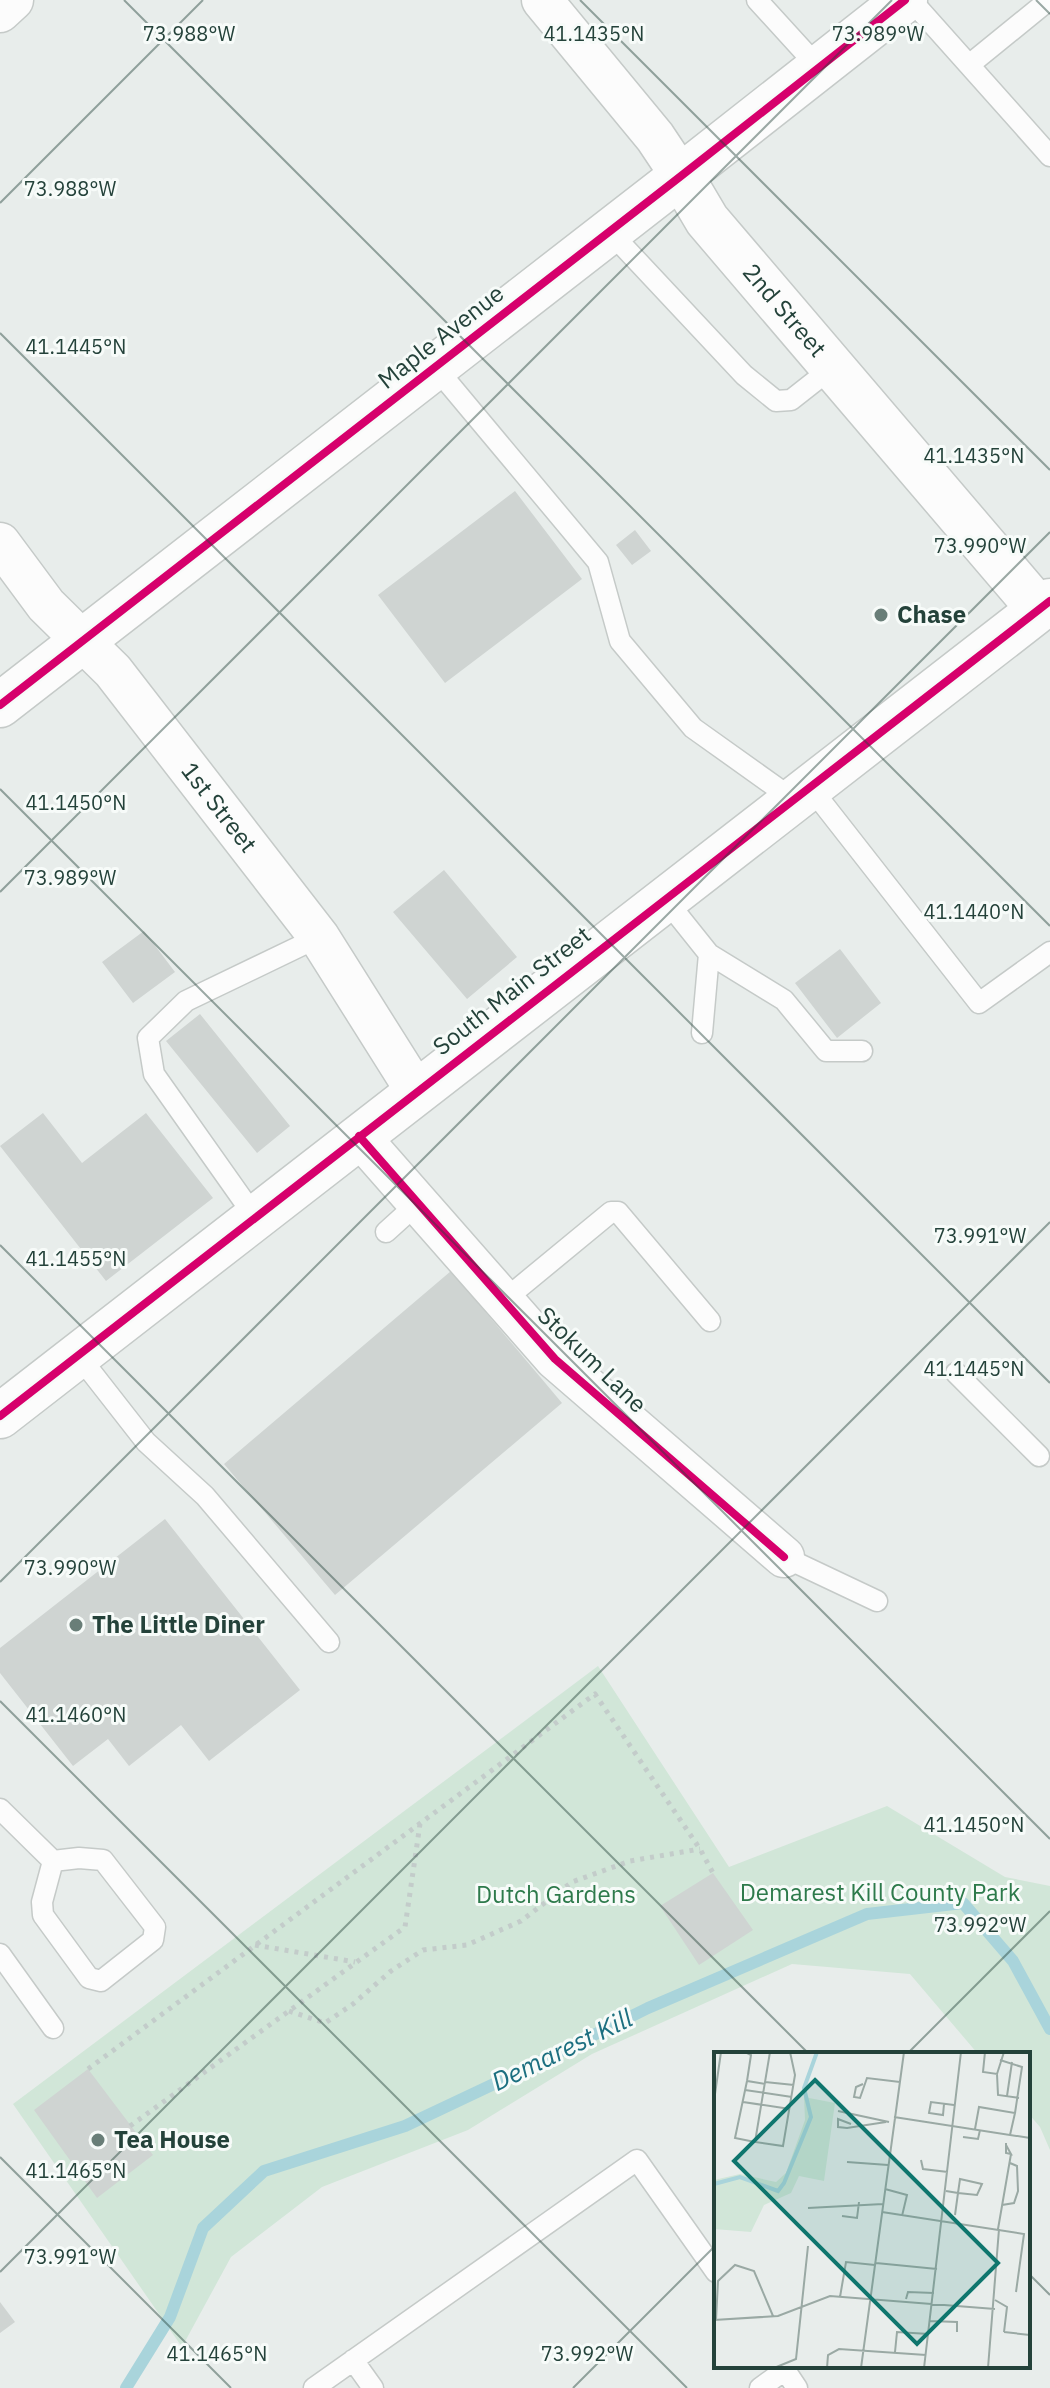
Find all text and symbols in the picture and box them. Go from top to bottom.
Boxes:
text: 73.988°W [143,20,235,47]
text: 41.1435°N [544,20,644,47]
text: 73.989°W [832,20,924,47]
text: 73.988°W [24,175,116,202]
street label: 2nd Street [736,256,834,363]
street label: Maple Avenue [371,277,510,396]
text: 41.1445°N [26,333,126,360]
text: 41.1435°N [924,442,1024,469]
text: 73.990°W [934,532,1026,559]
place label: Chase [897,598,966,630]
marker: Chase [872,606,890,624]
street label: 1st Street [174,755,265,859]
text: 41.1450°N [26,789,126,816]
text: 73.989°W [24,864,116,891]
text: 41.1440°N [924,898,1024,925]
street label: South Main Street [426,918,597,1062]
text: 73.991°W [934,1222,1026,1249]
text: 41.1455°N [26,1245,126,1272]
street label: Stokum Lane [531,1299,654,1419]
text: 41.1445°N [924,1355,1024,1382]
text: 73.990°W [24,1554,116,1581]
place label: The Little Diner [92,1608,265,1640]
marker: The Little Diner [67,1616,85,1634]
text: 41.1460°N [26,1701,126,1728]
text: 41.1450°N [924,1811,1024,1838]
park label: Demarest Kill County Park [740,1876,1021,1908]
park label: Dutch Gardens [476,1878,636,1910]
text: 73.992°W [934,1911,1026,1938]
water label: Demarest Kill [485,2000,638,2098]
inset map [714,2052,1030,2368]
place label: Tea House [114,2123,230,2155]
marker: Tea House [89,2131,107,2149]
text: 41.1465°N [26,2157,126,2184]
text: 73.991°W [24,2243,116,2270]
text: 41.1465°N [167,2340,267,2367]
text: 73.992°W [541,2340,633,2367]

